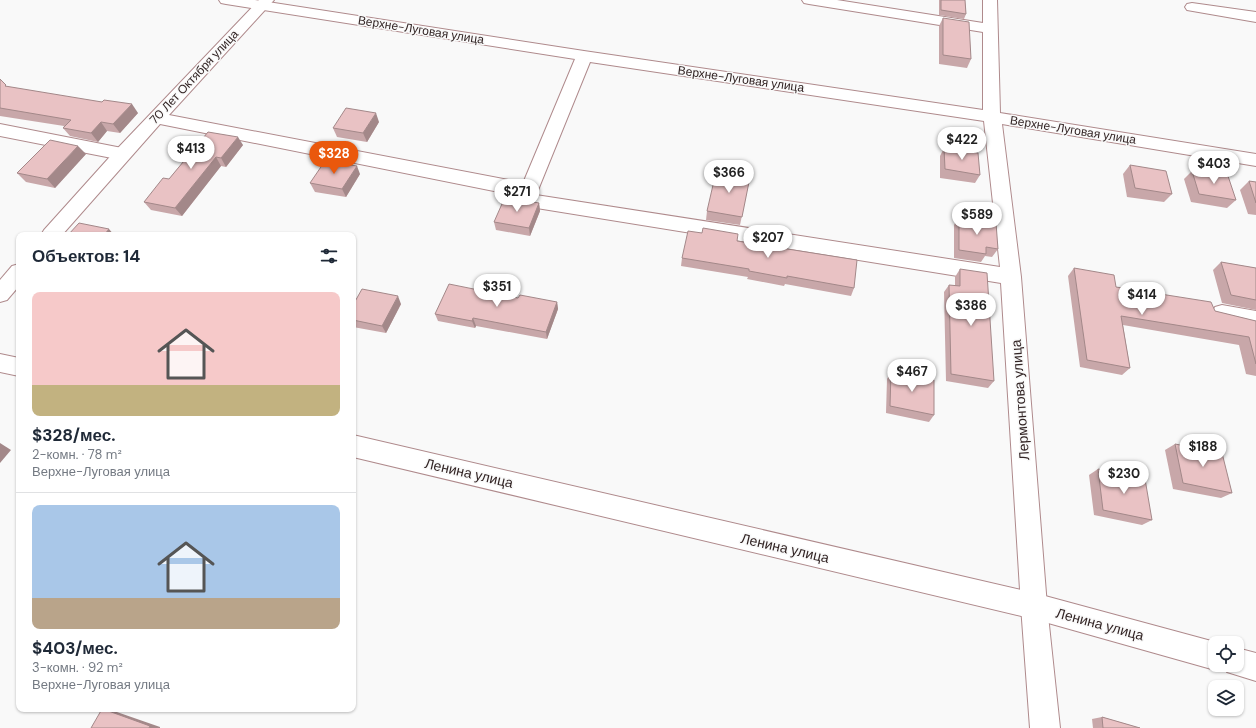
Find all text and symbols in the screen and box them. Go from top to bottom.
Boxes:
street label: Верхне-Луговая улица [357,12,485,48]
street label: 70 Лет Октября улица [146,26,242,128]
street label: Верхне-Луговая улица [677,62,806,96]
street label: Верхне-Луговая улица [1009,112,1137,148]
pin: $422 [938,127,986,161]
text: $422 [946,131,978,148]
pin: $413 [167,136,215,170]
text: $413 [177,140,205,157]
pin: $328 [310,141,358,175]
text: $328 [318,145,350,162]
pin: $403 [1190,151,1238,185]
text: $403 [1197,155,1231,172]
pin: $366 [705,160,753,194]
text: $366 [713,164,745,181]
pin: $271 [493,179,541,213]
text: $271 [503,183,531,200]
pin: $589 [953,202,1001,236]
text: $589 [961,206,993,223]
pin: $207 [744,225,792,259]
text: $207 [752,229,784,246]
text: Объектов: 14 [32,245,140,267]
icon: filters [318,245,340,267]
pin: $351 [473,274,521,308]
text: $351 [483,278,511,295]
pin: $414 [1118,282,1166,316]
text: $414 [1127,286,1157,303]
pin: $386 [947,293,995,327]
text: $386 [955,297,987,314]
icon: home [150,318,222,390]
street label: Лермонтова улица [1007,339,1033,461]
pin: $467 [888,359,936,393]
text: $467 [896,363,928,380]
text: $328/мес. [32,424,116,446]
pin: $188 [1179,434,1227,468]
text: $188 [1188,438,1218,455]
text: 2-комн. · 78 m² [32,446,122,463]
street label: Ленина улица [423,454,515,492]
pin: $230 [1100,461,1148,495]
text: Верхне-Луговая улица [32,463,170,480]
text: $230 [1108,465,1140,482]
street label: Ленина улица [739,529,831,567]
icon: home [150,531,222,603]
street label: Ленина улица [1054,604,1146,644]
map controls [1208,636,1244,716]
button: locate [1208,636,1244,672]
text: $403/мес. [32,637,118,659]
text: 3-комн. · 92 m² [32,659,123,676]
text: Верхне-Луговая улица [32,676,170,693]
button: layers [1208,680,1244,716]

